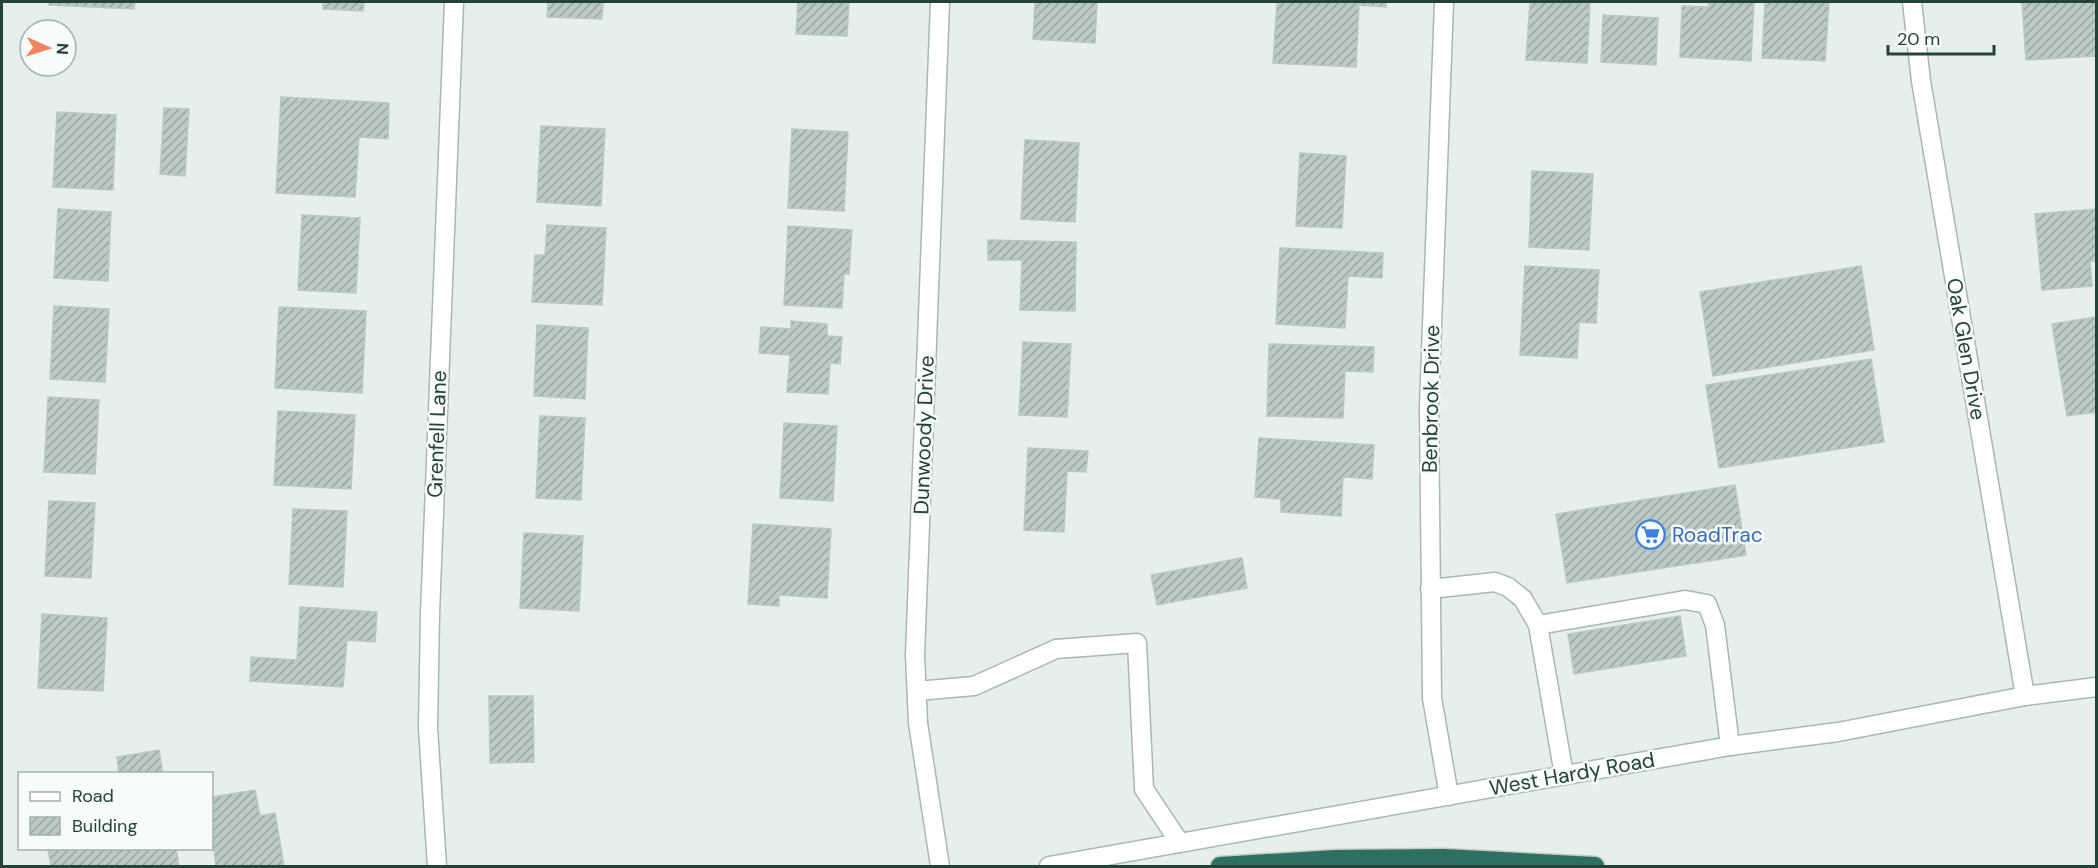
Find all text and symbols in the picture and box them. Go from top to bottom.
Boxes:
north arrow [18,18,78,78]
scale bar [1888,18,1994,56]
text: 20 m [1897,27,1940,51]
text: N [52,42,73,55]
street label: Oak Glen Drive [1940,276,1992,422]
street label: Benbrook Drive [1416,325,1446,473]
street label: Dunwoody Drive [907,355,941,515]
street label: Grenfell Lane [421,370,453,498]
supermarket icon: RoadTrac [1635,519,1667,551]
place label: RoadTrac [1672,521,1763,549]
street label: West Hardy Road [1487,746,1657,802]
legend [18,772,213,850]
text: Road [72,784,114,808]
text: Building [72,814,137,838]

